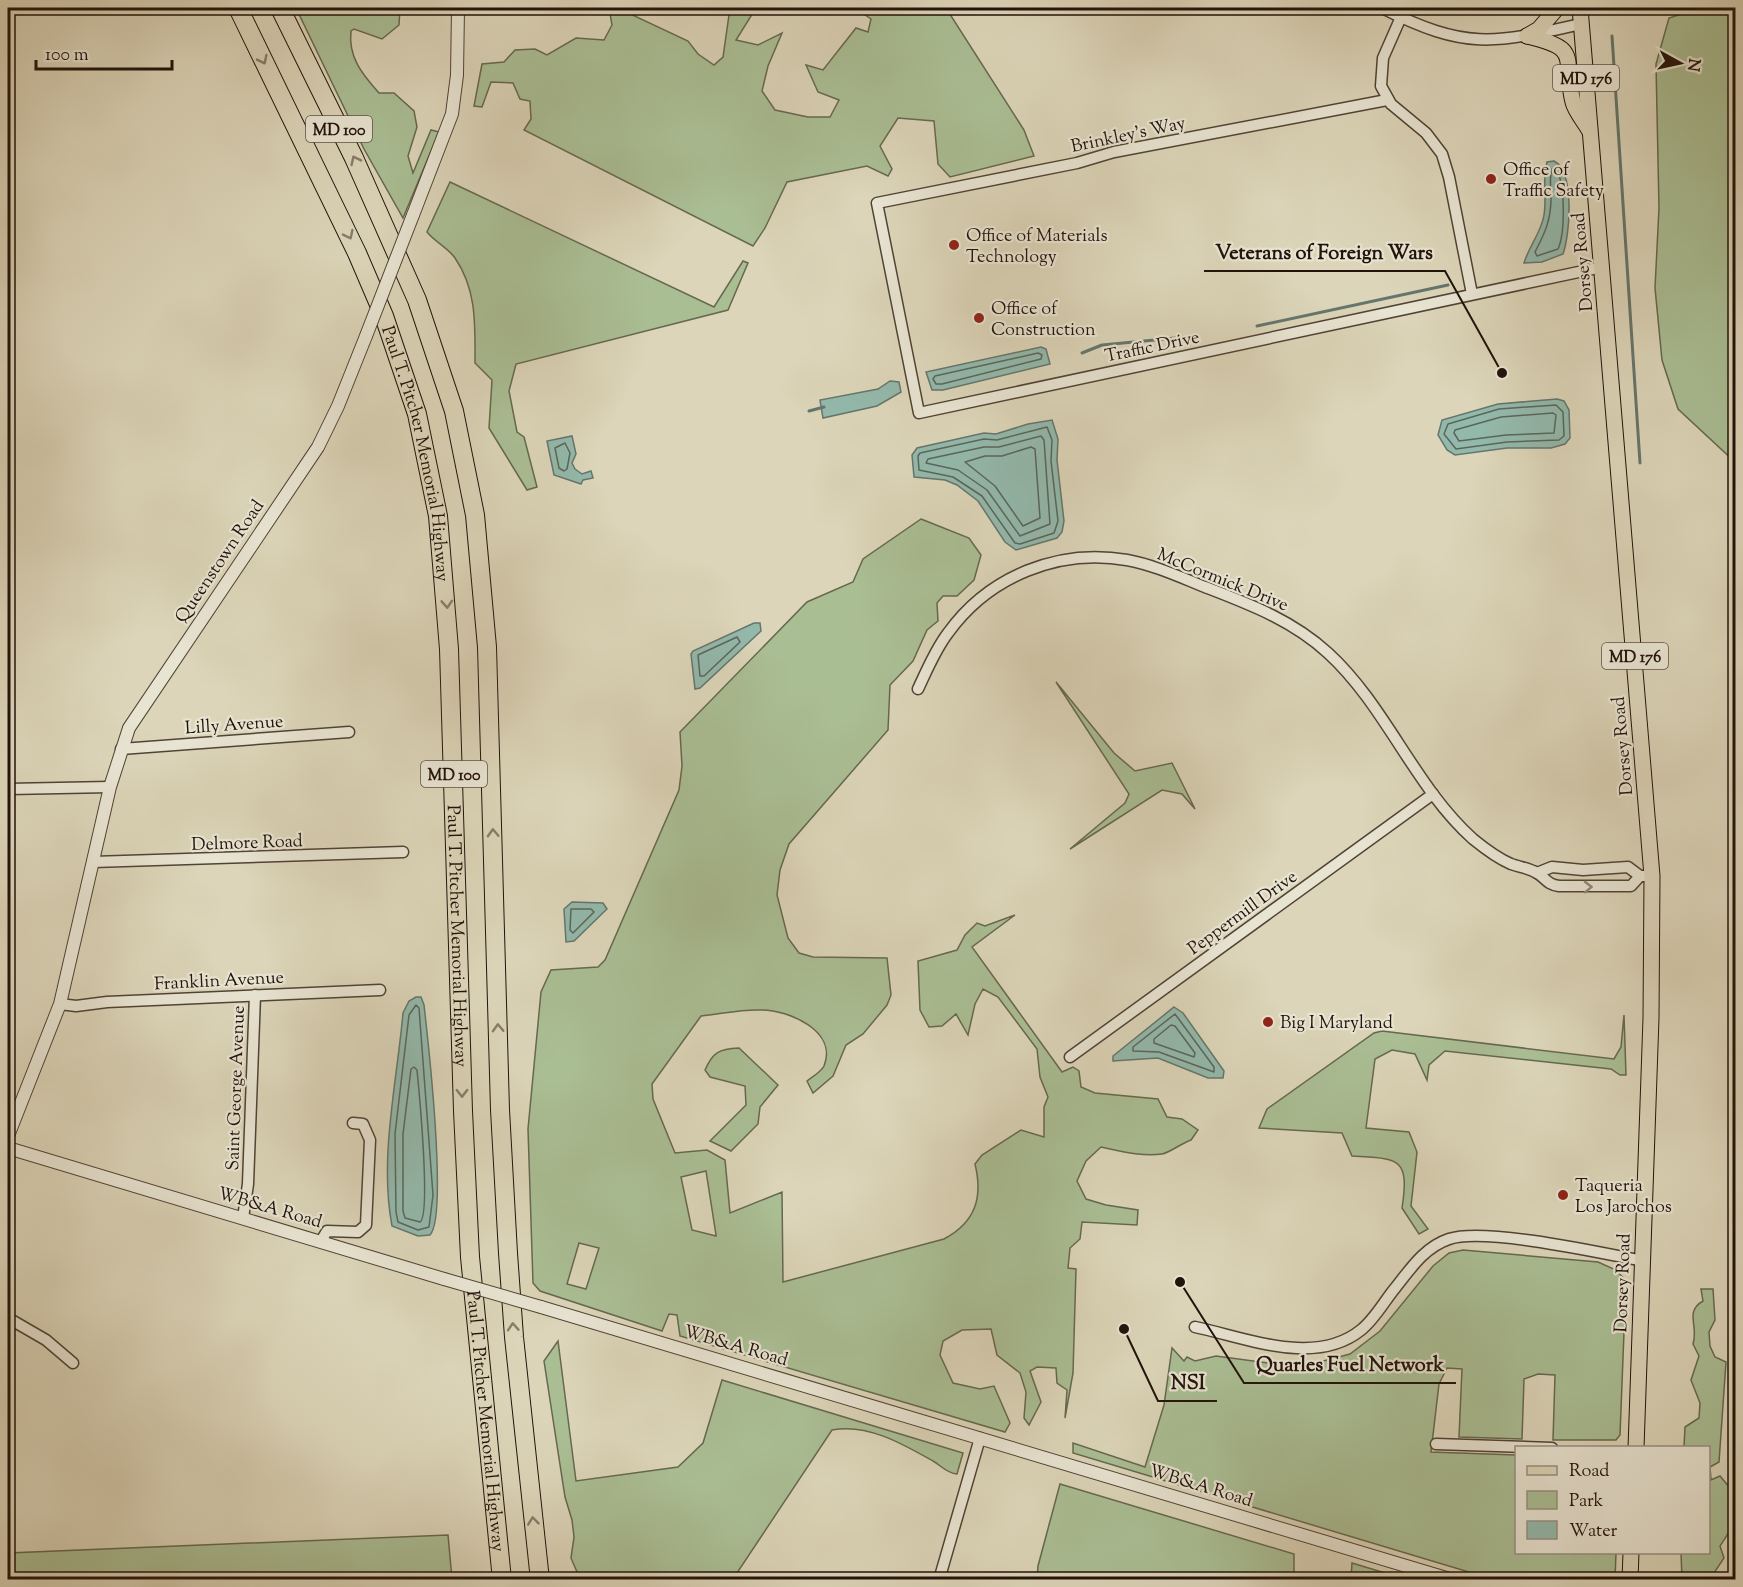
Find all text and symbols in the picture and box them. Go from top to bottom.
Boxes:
scale bar [36,33,172,71]
north arrow [1650,33,1710,93]
text: 100 m [45,43,89,69]
one-way arrow [256,54,268,65]
text: N [1680,57,1705,73]
road number: MD 176 [1553,65,1619,91]
street label: Brinkley's Way [1069,111,1188,161]
road number: MD 100 [306,116,372,142]
one-way arrow [350,156,362,167]
place label: Office of Traffic Safety [1503,158,1604,205]
marker: Office of Traffic Safety [1484,172,1498,186]
street label: Dorsey Road [1567,211,1601,312]
place label: Office of Materials Technology [966,224,1108,271]
one-way arrow [341,229,353,240]
callout: Veterans of Foreign Wars [1204,233,1445,271]
marker: Office of Materials Technology [947,238,961,252]
text: Veterans of Foreign Wars [1215,240,1433,269]
place label: Office of Construction [991,297,1096,344]
marker: Office of Construction [972,311,986,325]
street label: Paul T. Pitcher Memorial Highway [373,323,454,583]
street label: Traffic Drive [1103,325,1202,371]
street label: Queenstown Road [170,495,272,629]
street label: McCormick Drive [1153,543,1292,619]
one-way arrow [440,599,453,608]
road number: MD 176 [1602,643,1668,669]
street label: Dorsey Road [1607,695,1641,796]
street label: Lilly Avenue [184,710,284,742]
road number: MD 100 [421,761,487,787]
street label: Paul T. Pitcher Memorial Highway [439,804,473,1068]
one-way arrow [486,828,499,837]
street label: Delmore Road [191,829,303,859]
street label: Peppermill Drive [1183,865,1303,962]
one-way arrow [1583,881,1592,894]
street label: Franklin Avenue [154,966,285,998]
street label: Saint George Avenue [221,1005,253,1171]
place label: Big I Maryland [1280,1011,1393,1037]
marker: Big I Maryland [1261,1015,1275,1029]
one-way arrow [492,1023,504,1032]
one-way arrow [456,1088,468,1097]
place label: Taqueria Los Jarochos [1575,1174,1672,1221]
street label: WB&A Road [214,1182,325,1236]
marker: Taqueria Los Jarochos [1556,1188,1570,1202]
street label: Dorsey Road [1609,1233,1639,1333]
street label: Paul T. Pitcher Memorial Highway [458,1289,510,1553]
street label: WB&A Road [680,1320,791,1374]
one-way arrow [507,1323,520,1332]
callout: Quarles Fuel Network [1244,1345,1456,1383]
text: Quarles Fuel Network [1256,1352,1444,1381]
callout: NSI [1158,1363,1217,1401]
text: NSI [1171,1370,1206,1399]
legend [1515,1446,1710,1554]
street label: WB&A Road [1145,1459,1256,1515]
text: Road [1569,1459,1609,1485]
text: Park [1569,1489,1604,1515]
one-way arrow [528,1517,540,1526]
text: Water [1569,1519,1618,1545]

